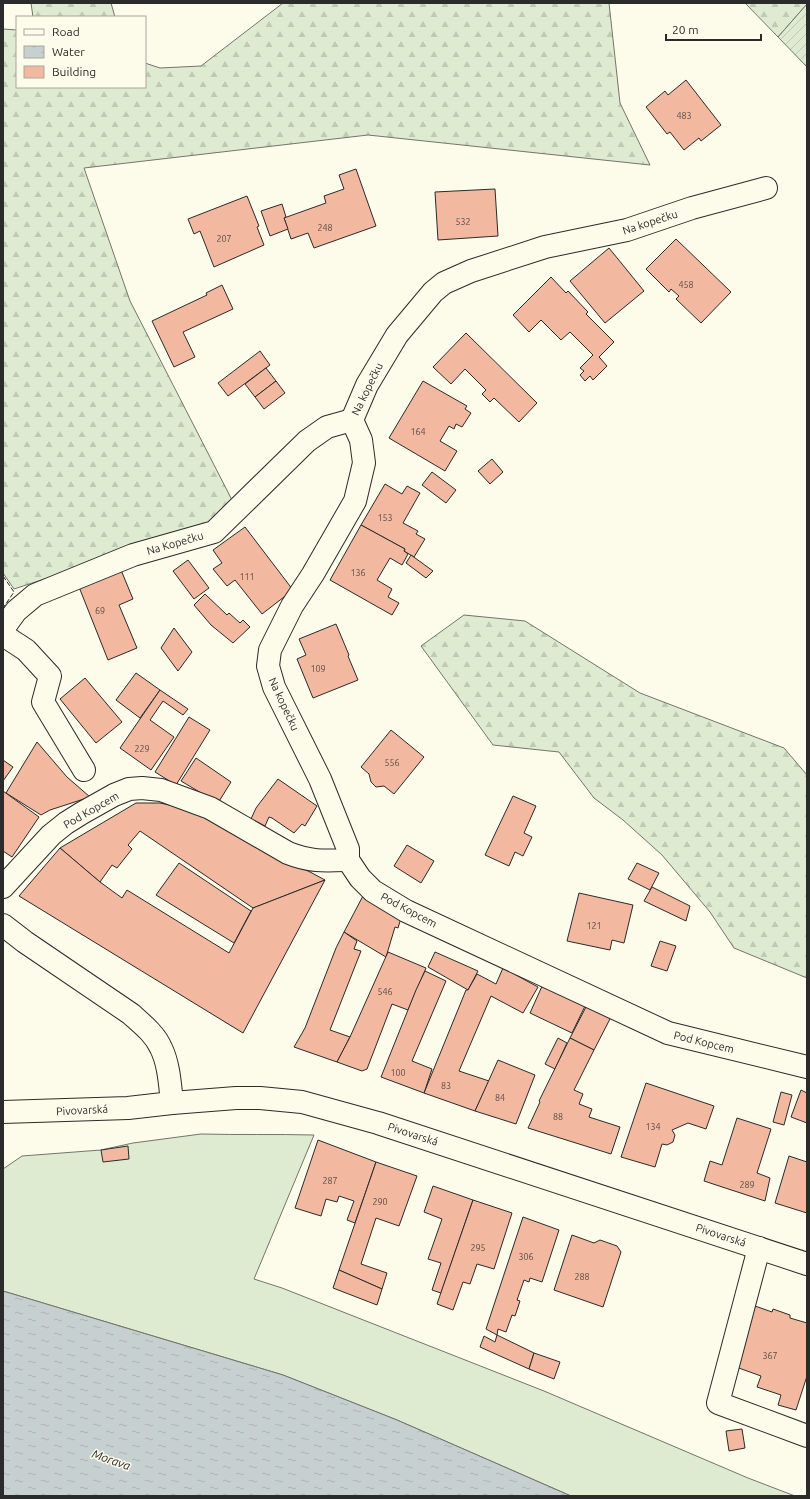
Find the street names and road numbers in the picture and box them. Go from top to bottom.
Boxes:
street label: Na kopečku [621,207,679,237]
street label: Na kopečku [349,361,385,417]
street label: Na Kopečku [145,529,205,557]
street label: Na kopečku [266,676,302,732]
street label: Pod Kopcem [61,789,121,831]
street label: Pod Kopcem [379,890,439,930]
street label: Pod Kopcem [673,1029,735,1055]
street label: Pivovarská [56,1103,108,1117]
street label: Pivovarská [386,1120,440,1148]
street label: Pivovarská [694,1221,748,1249]

